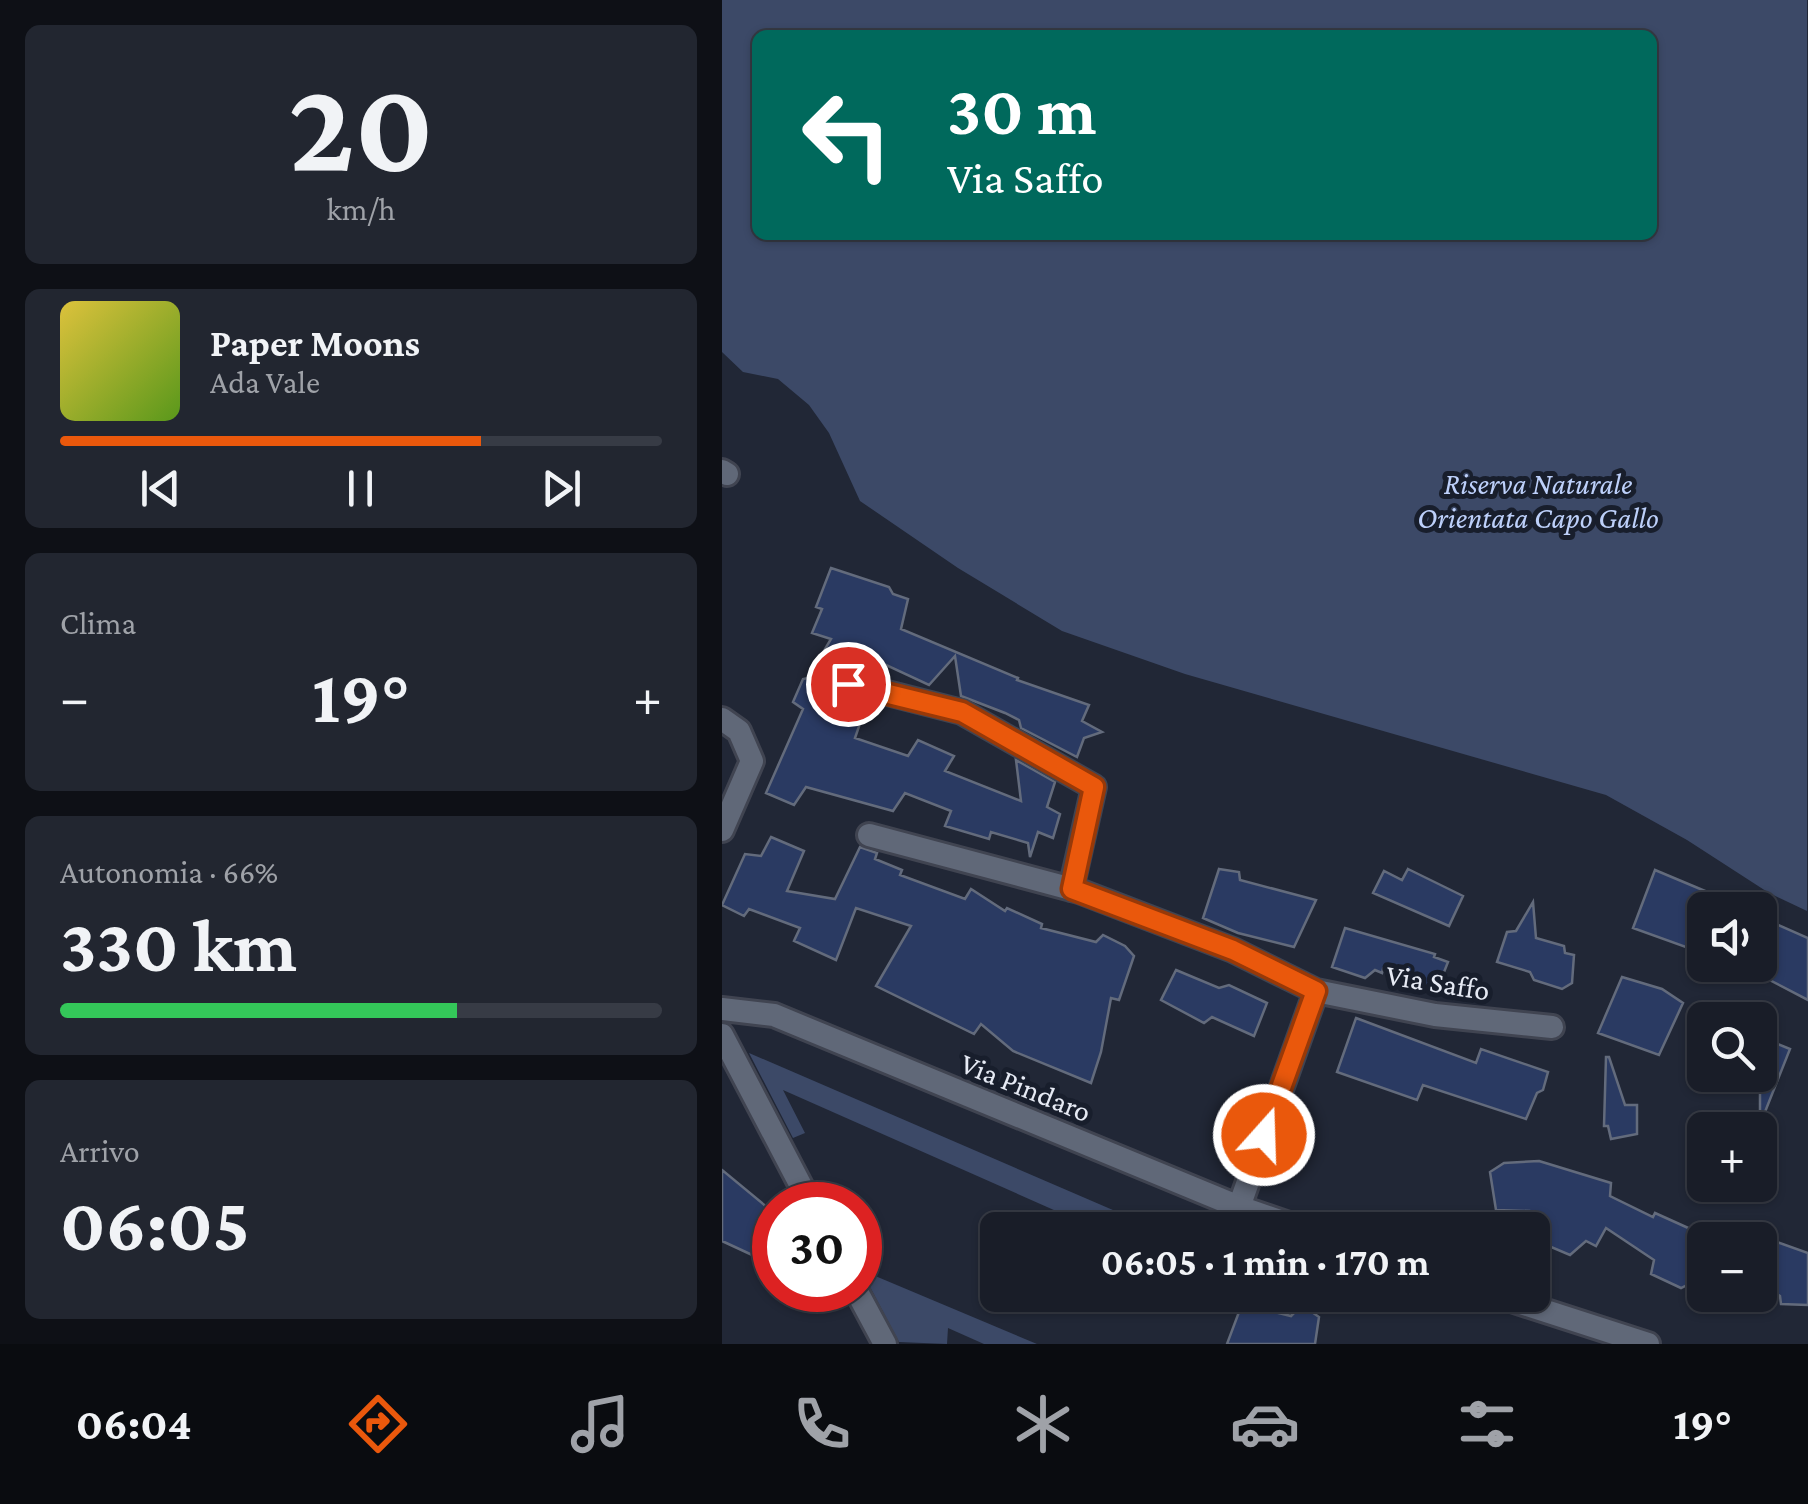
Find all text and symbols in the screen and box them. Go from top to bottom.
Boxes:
text: 20 [288,53,434,198]
icon: left [782,70,912,200]
text: 30 m [947,71,1096,149]
text: Via Saffo [947,153,1104,203]
text: km/h [327,191,396,227]
text: Paper Moons [210,322,420,364]
text: Ada Vale [210,364,320,400]
icon: previous [133,461,188,516]
icon: pause [333,461,388,516]
icon: next [534,461,589,516]
park label: Riserva Naturale Orientata Capo Gallo [1417,467,1659,535]
text: Clima [60,605,136,641]
pin [806,642,891,727]
text: 19° [312,655,410,738]
icon: arrive [821,657,876,712]
text: − [60,667,89,728]
text: + [633,667,662,728]
text: Autonomia · 66% [60,854,278,890]
map controls [1687,892,1777,1312]
button: sound [1687,892,1777,982]
text: 330 km [60,904,297,987]
street label: Via Saffo [1384,958,1492,1006]
button: search [1687,1002,1777,1092]
street label: Via Pindaro [956,1046,1096,1128]
position arrow [1212,1083,1316,1187]
button: + [1687,1112,1777,1202]
text: Arrivo [60,1133,140,1169]
speed limit sign: 30 [752,1182,882,1312]
text: 06:05 [60,1183,250,1266]
button: − [1687,1222,1777,1312]
text: 06:05 · 1 min · 170 m [1101,1241,1429,1283]
icon: directions [343,1389,413,1459]
icon: music [565,1389,635,1459]
icon: phone [787,1389,857,1459]
icon: climate [1008,1389,1078,1459]
icon: car [1230,1389,1300,1459]
icon: filters [1452,1389,1522,1459]
text: 06:04 [76,1399,192,1449]
text: 19° [1673,1399,1732,1449]

